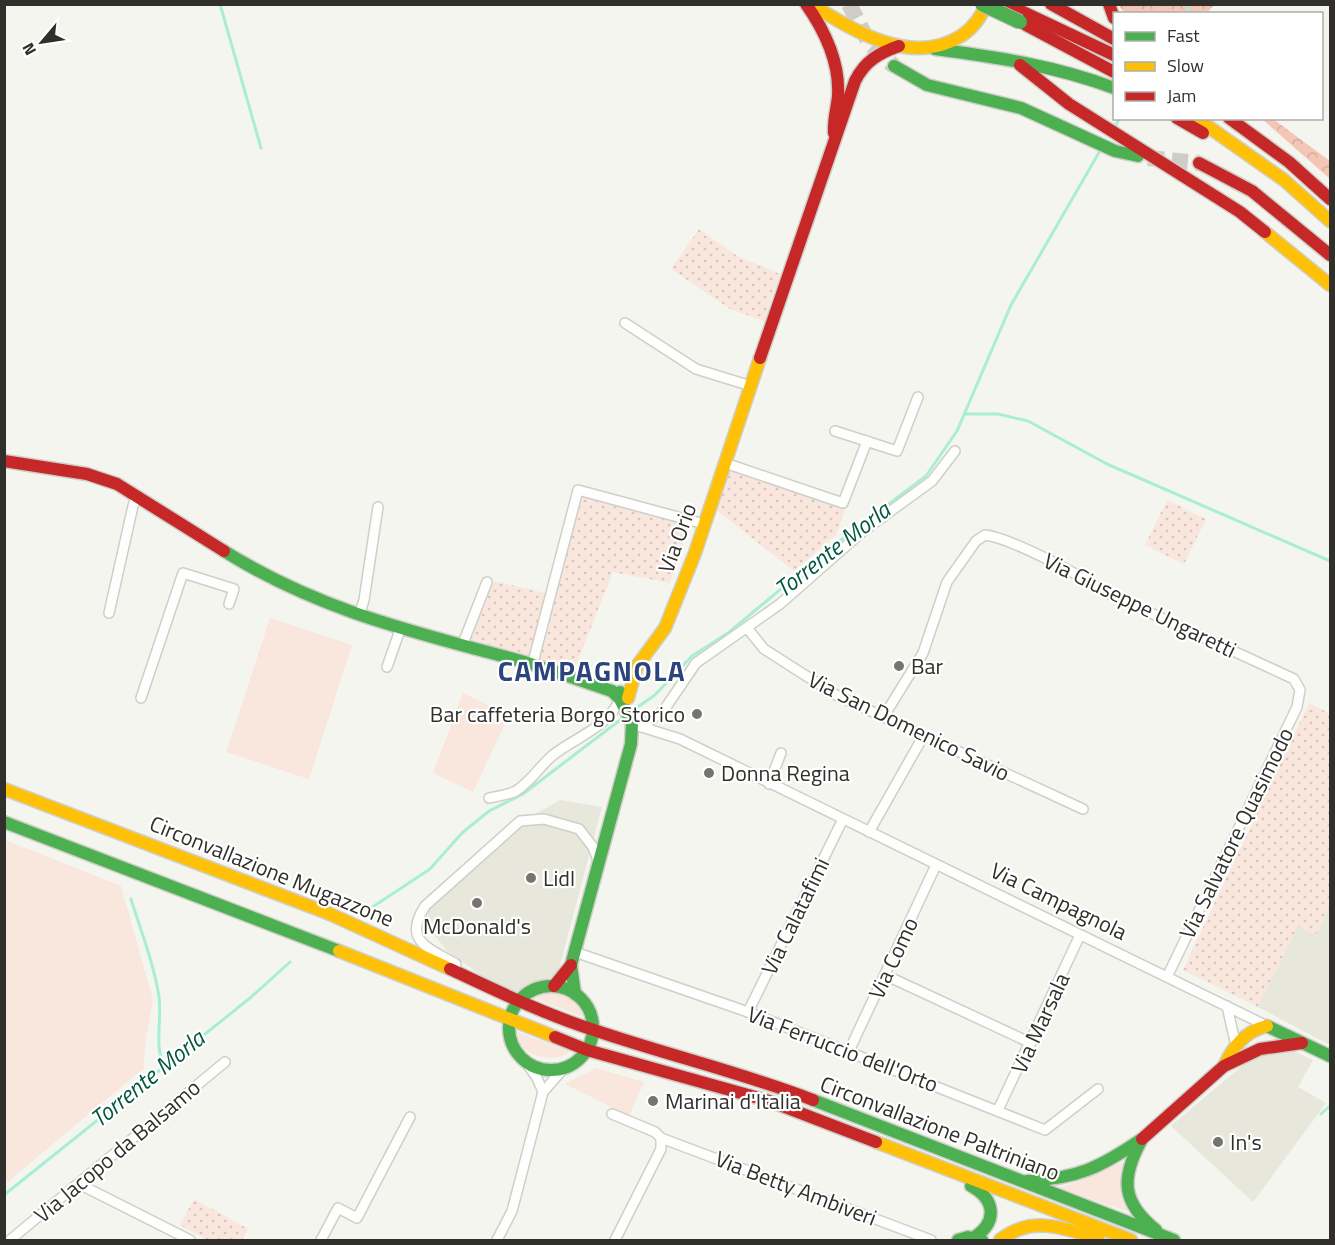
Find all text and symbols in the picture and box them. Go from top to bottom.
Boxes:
north arrow [12,12,72,72]
legend [1113,12,1323,120]
text: Fast [1167,22,1200,49]
text: N [16,39,42,60]
text: Slow [1167,52,1204,79]
text: Jam [1167,82,1196,109]
water label: Torrente Morla [766,491,899,606]
street label: Via Orio [649,498,705,578]
street label: Via Giuseppe Ungaretti [1038,543,1242,667]
district label: CAMPAGNOLA [498,649,686,692]
place label: Bar [911,649,944,683]
marker: Bar [892,659,906,673]
street label: Via San Domenico Savio [802,662,1016,790]
place label: Bar caffeteria Borgo Storico [430,697,685,731]
marker: Bar caffeteria Borgo Storico [690,707,704,721]
street label: Via Salvatore Quasimodo [1170,722,1302,944]
place label: Donna Regina [721,756,850,790]
marker: Donna Regina [702,766,716,780]
street label: Circonvallazione Mugazzone [145,806,399,936]
street label: Via Calatafimi [752,852,838,980]
street label: Via Campagnola [985,853,1133,949]
place label: Lidl [543,861,575,895]
marker: Lidl [524,871,538,885]
marker: McDonald's [470,896,484,910]
place label: McDonald's [423,909,531,943]
street label: Via Como [859,911,927,1005]
street label: Via Marsala [1002,967,1078,1079]
street label: Via Ferruccio dell'Orto [743,997,943,1101]
water label: Torrente Morla [82,1019,214,1135]
street label: Circonvallazione Paltriniano [815,1067,1065,1189]
street label: Via Jacopo da Balsamo [26,1071,208,1231]
place label: Marinai d'Italia [665,1084,801,1118]
marker: Marinai d'Italia [646,1094,660,1108]
place label: In's [1230,1125,1262,1159]
marker: In's [1211,1135,1225,1149]
street label: Via Betty Ambiveri [710,1142,882,1234]

